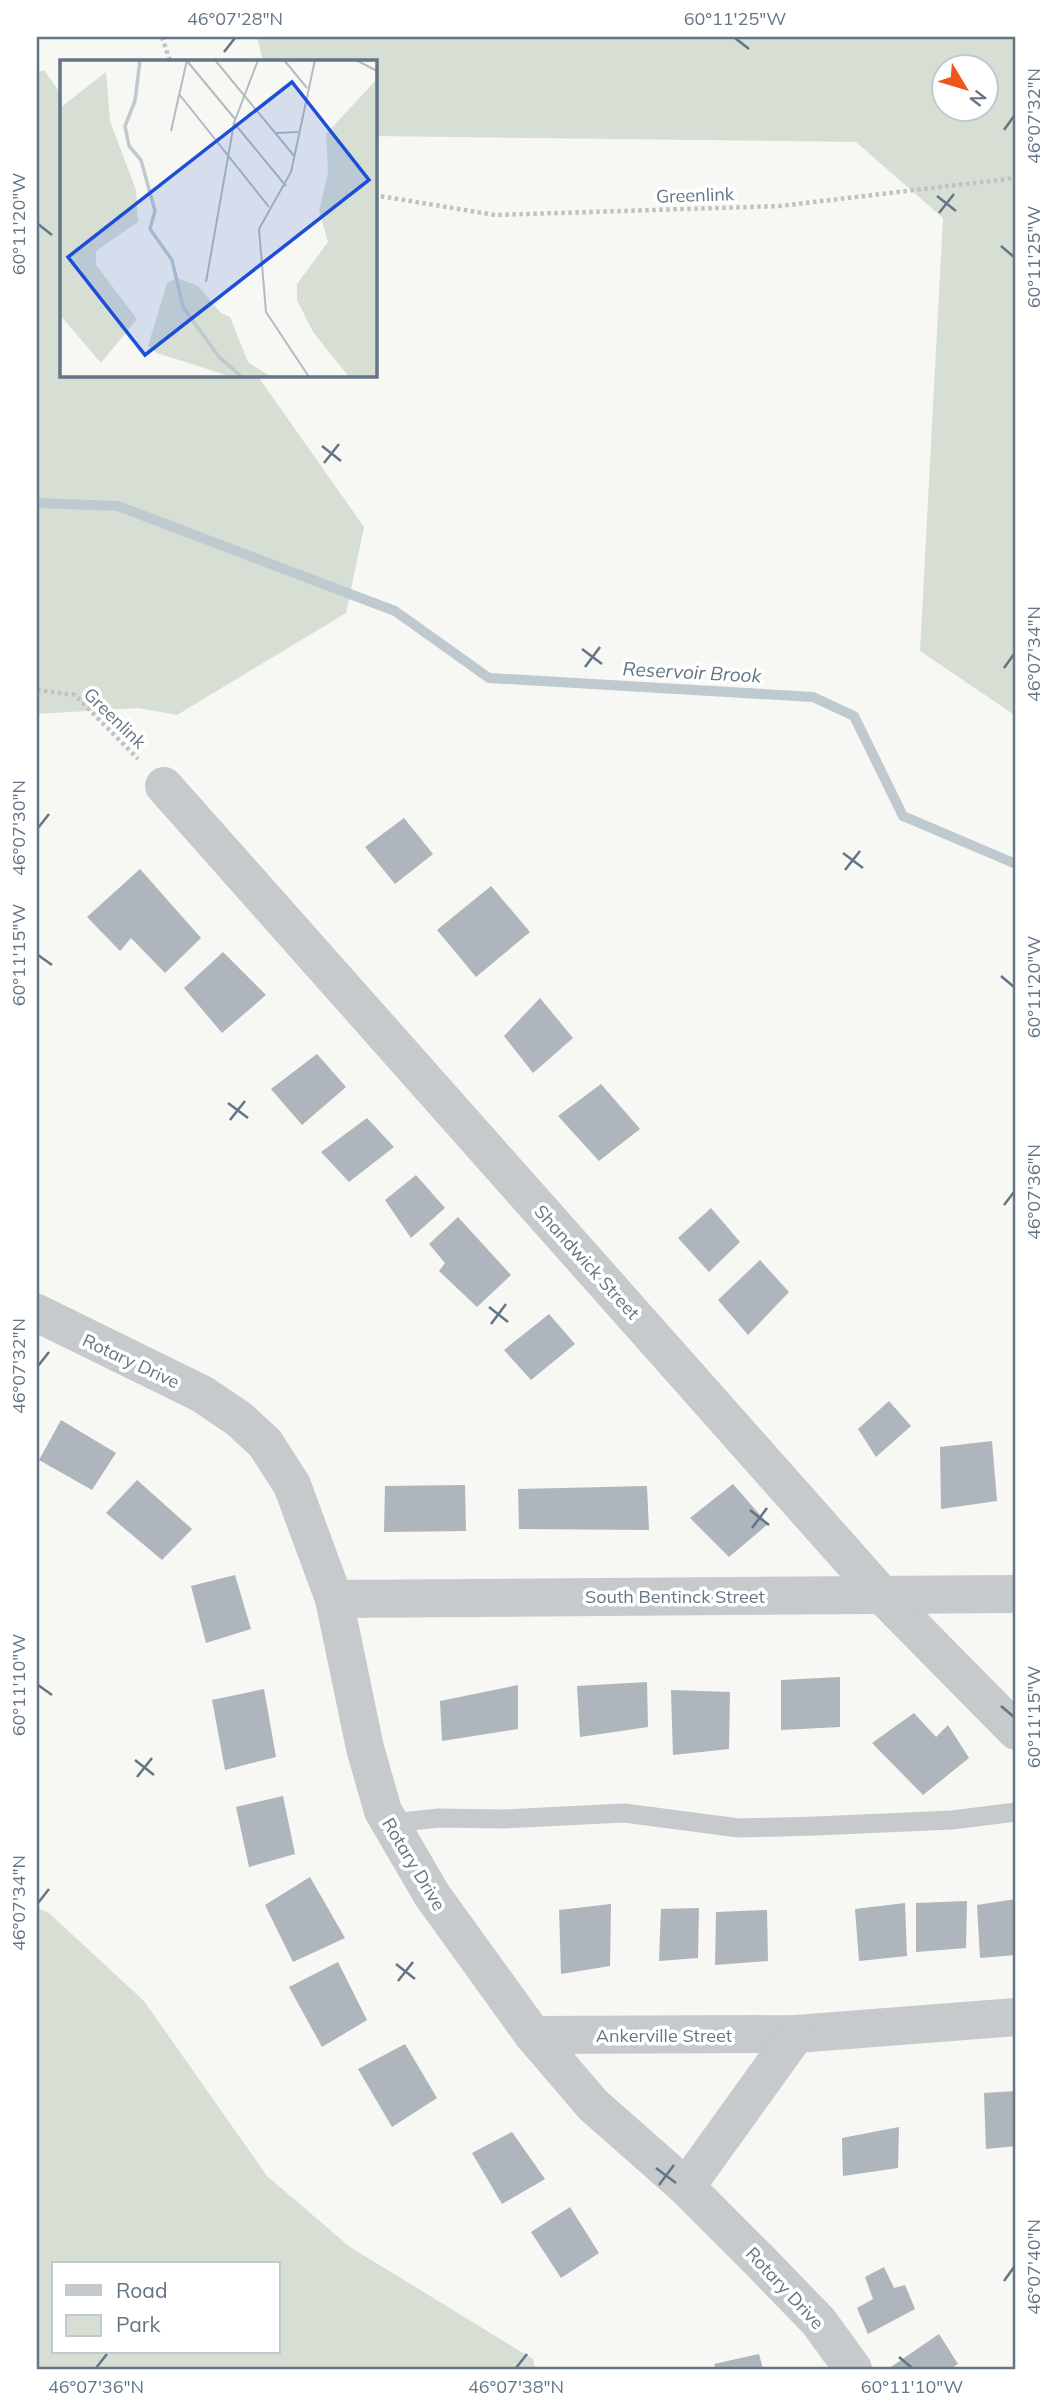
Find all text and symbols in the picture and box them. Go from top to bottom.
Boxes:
text: 46°07'28"N [187,7,283,30]
text: 60°11'25"W [684,7,786,30]
north arrow [930,52,1000,122]
inset map [60,60,376,376]
text: 46°07'32"N [1022,68,1045,164]
text: N [965,85,992,112]
text: 60°11'20"W [7,173,30,275]
street label: Greenlink [656,182,735,208]
text: 60°11'25"W [1022,206,1045,308]
text: 46°07'34"N [1022,606,1045,702]
water label: Reservoir Brook [622,656,763,688]
street label: Greenlink [79,683,152,754]
text: 46°07'30"N [7,780,30,876]
text: 60°11'15"W [7,904,30,1006]
text: 60°11'20"W [1022,936,1045,1038]
text: 46°07'36"N [1022,1144,1045,1240]
street label: Shandwick Street [529,1200,645,1324]
text: 46°07'32"N [7,1318,30,1414]
street label: Rotary Drive [79,1329,183,1393]
street label: South Bentinck Street [585,1585,765,1608]
text: 60°11'10"W [7,1634,30,1736]
text: 60°11'15"W [1022,1666,1045,1768]
street label: Rotary Drive [377,1813,451,1915]
text: 46°07'34"N [7,1855,30,1951]
street label: Ankerville Street [596,2024,732,2047]
text: 46°07'40"N [1022,2219,1045,2315]
street label: Rotary Drive [741,2242,829,2334]
legend [52,2262,280,2354]
text: Road [116,2277,167,2303]
text: Park [116,2311,160,2337]
text: 46°07'36"N [48,2375,144,2398]
text: 46°07'38"N [468,2375,564,2398]
text: 60°11'10"W [861,2375,963,2398]

